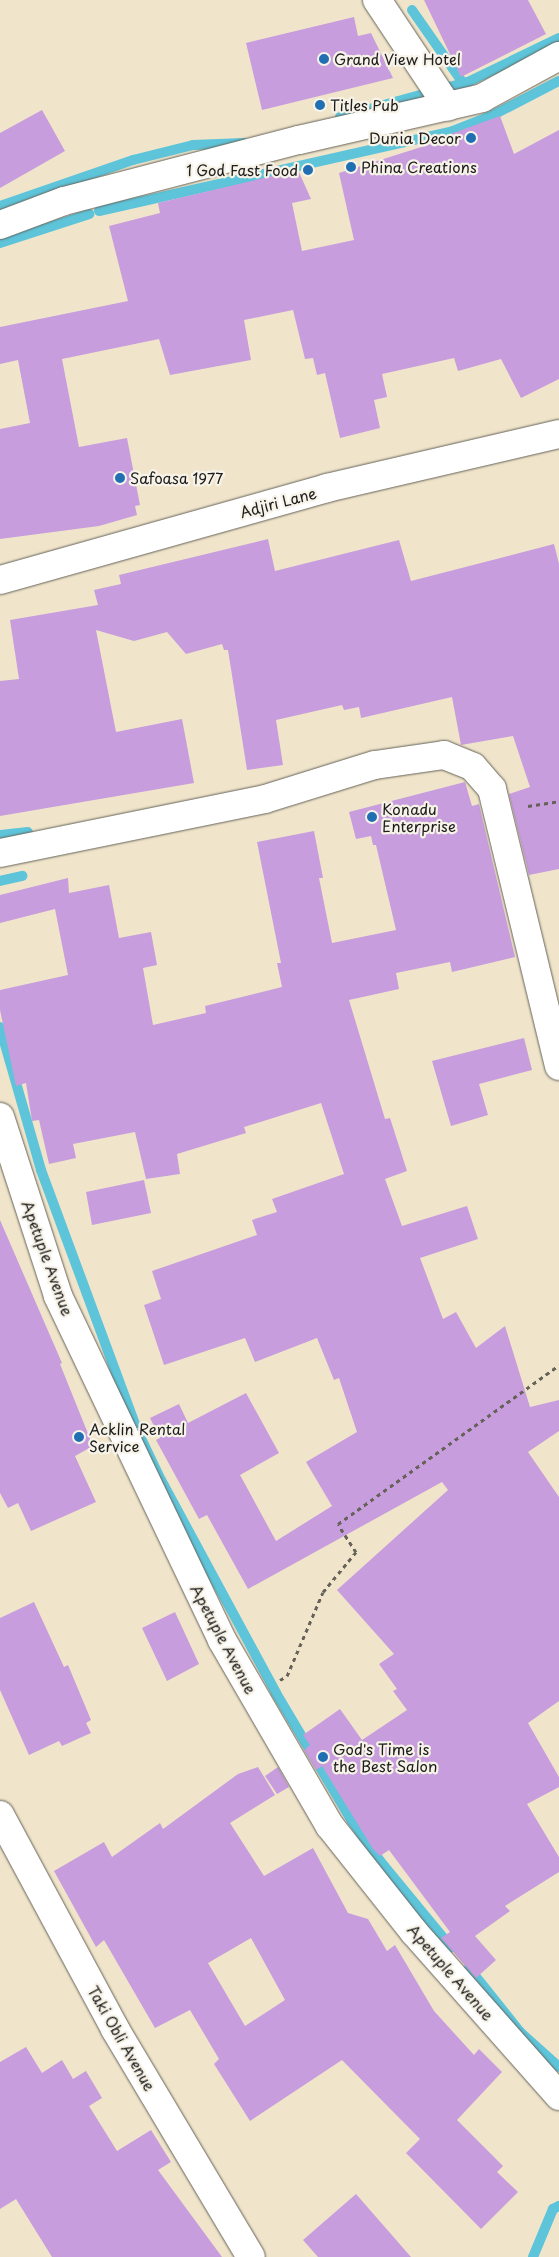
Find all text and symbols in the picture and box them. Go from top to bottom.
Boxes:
place label: Grand View Hotel [334,50,462,68]
marker: Grand View Hotel [318,53,330,65]
place label: Titles Pub [330,96,400,114]
marker: Titles Pub [314,99,326,111]
place label: Dunia Decor [369,129,461,147]
marker: Dunia Decor [465,132,477,144]
place label: Phina Creations [361,158,476,176]
place label: 1 God Fast Food [183,161,298,179]
marker: Phina Creations [345,161,357,173]
marker: 1 God Fast Food [302,164,314,176]
place label: Safoasa 1977 [130,469,224,487]
marker: Safoasa 1977 [114,472,126,484]
street label: Adjiri Lane [237,483,319,521]
place label: Konadu Enterprise [382,799,456,834]
marker: Konadu Enterprise [366,811,378,823]
street label: Apetuple Avenue [19,1198,77,1318]
place label: Acklin Rental Service [89,1419,186,1454]
marker: Acklin Rental Service [73,1431,85,1443]
street label: Apetuple Avenue [188,1581,260,1697]
place label: God's Time is the Best Salon [333,1739,437,1774]
marker: God's Time is the Best Salon [317,1751,329,1763]
street label: Apetuple Avenue [405,1920,497,2024]
street label: Taki Obli Avenue [84,1981,160,2095]

